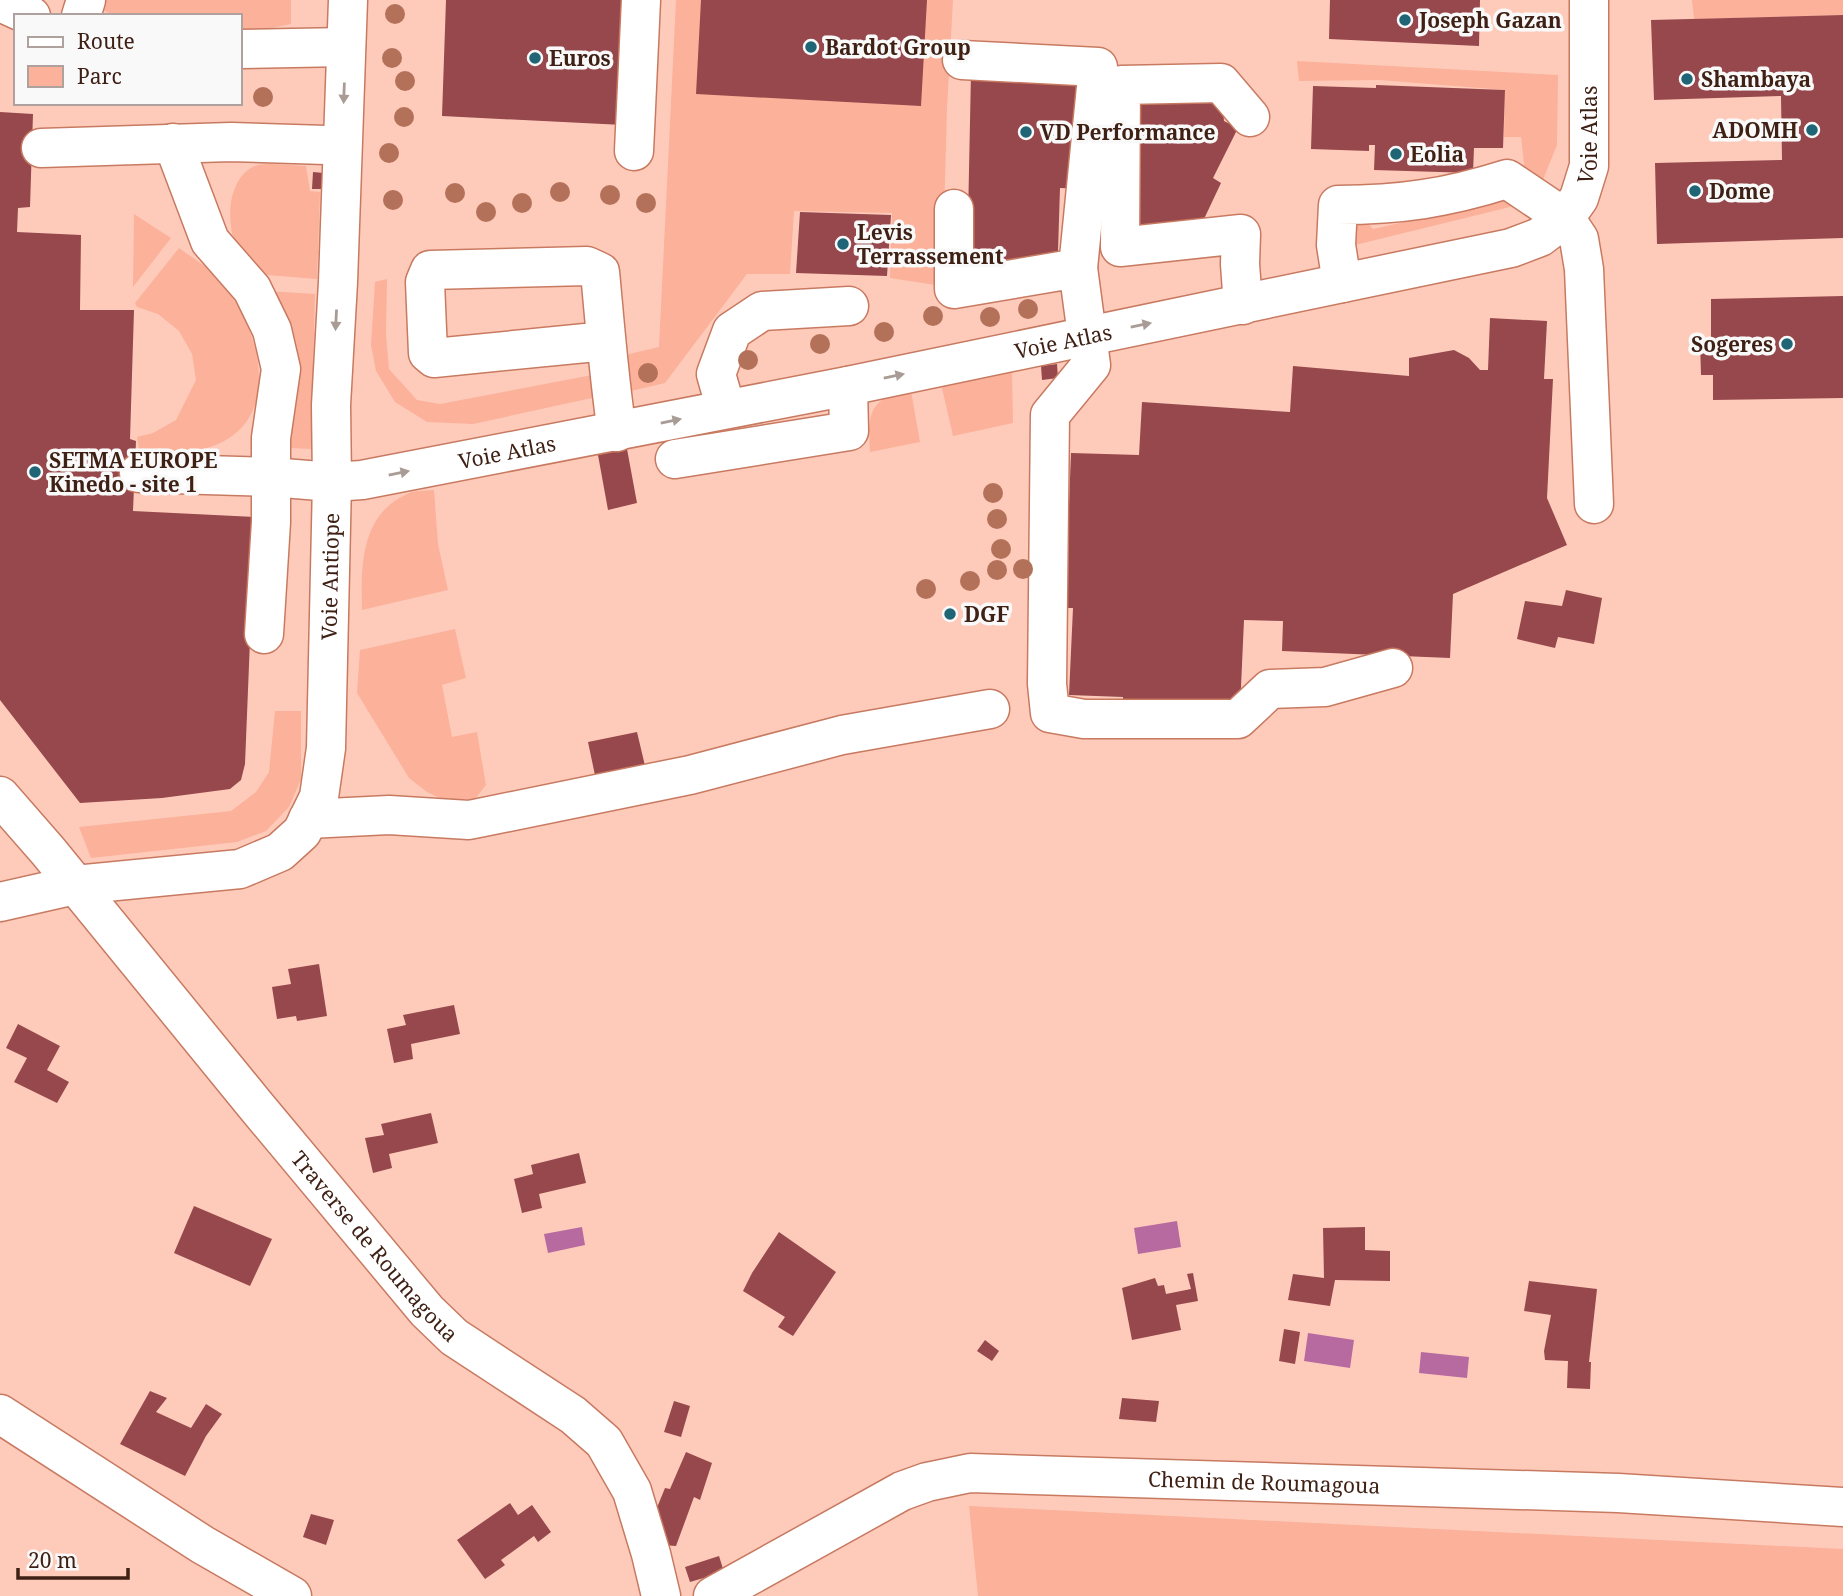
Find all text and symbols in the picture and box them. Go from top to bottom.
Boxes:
place label: Joseph Gazan [1418,6,1562,34]
marker: Joseph Gazan [1397,12,1413,28]
legend [14,14,242,105]
text: Route [77,27,135,55]
place label: Bardot Group [825,33,971,61]
marker: Bardot Group [803,39,819,55]
place label: Euros [549,44,611,72]
marker: Euros [527,50,543,66]
text: Parc [77,62,122,90]
place label: Shambaya [1701,65,1811,93]
marker: Shambaya [1679,71,1695,87]
one-way arrow [338,82,349,104]
street label: Voie Atlas [1570,86,1603,188]
place label: ADOMH [1712,116,1798,144]
place label: VD Performance [1040,118,1215,146]
marker: ADOMH [1804,122,1820,138]
marker: VD Performance [1018,124,1034,140]
place label: Eolia [1410,140,1464,168]
marker: Eolia [1388,146,1404,162]
place label: Dome [1709,177,1771,205]
marker: Dome [1687,183,1703,199]
place label: Levis Terrassement [857,218,1004,270]
marker: Levis Terrassement [835,236,851,252]
one-way arrow [330,309,341,331]
street label: Voie Atlas [1012,317,1114,365]
one-way arrow [1130,320,1152,331]
place label: Sogeres [1691,330,1773,358]
marker: Sogeres [1779,336,1795,352]
one-way arrow [883,371,905,382]
one-way arrow [660,415,682,426]
street label: Voie Atlas [456,429,558,475]
place label: SETMA EUROPE Kinedo - site 1 [49,446,218,498]
marker: SETMA EUROPE Kinedo - site 1 [27,464,43,480]
one-way arrow [388,467,410,478]
street label: Voie Antiope [314,512,345,640]
place label: DGF [964,600,1009,628]
marker: DGF [942,606,958,622]
street label: Traverse de Roumagoua [285,1145,464,1348]
street label: Chemin de Roumagoua [1148,1465,1381,1500]
scale bar [18,1536,128,1580]
text: 20 m [28,1546,77,1574]

